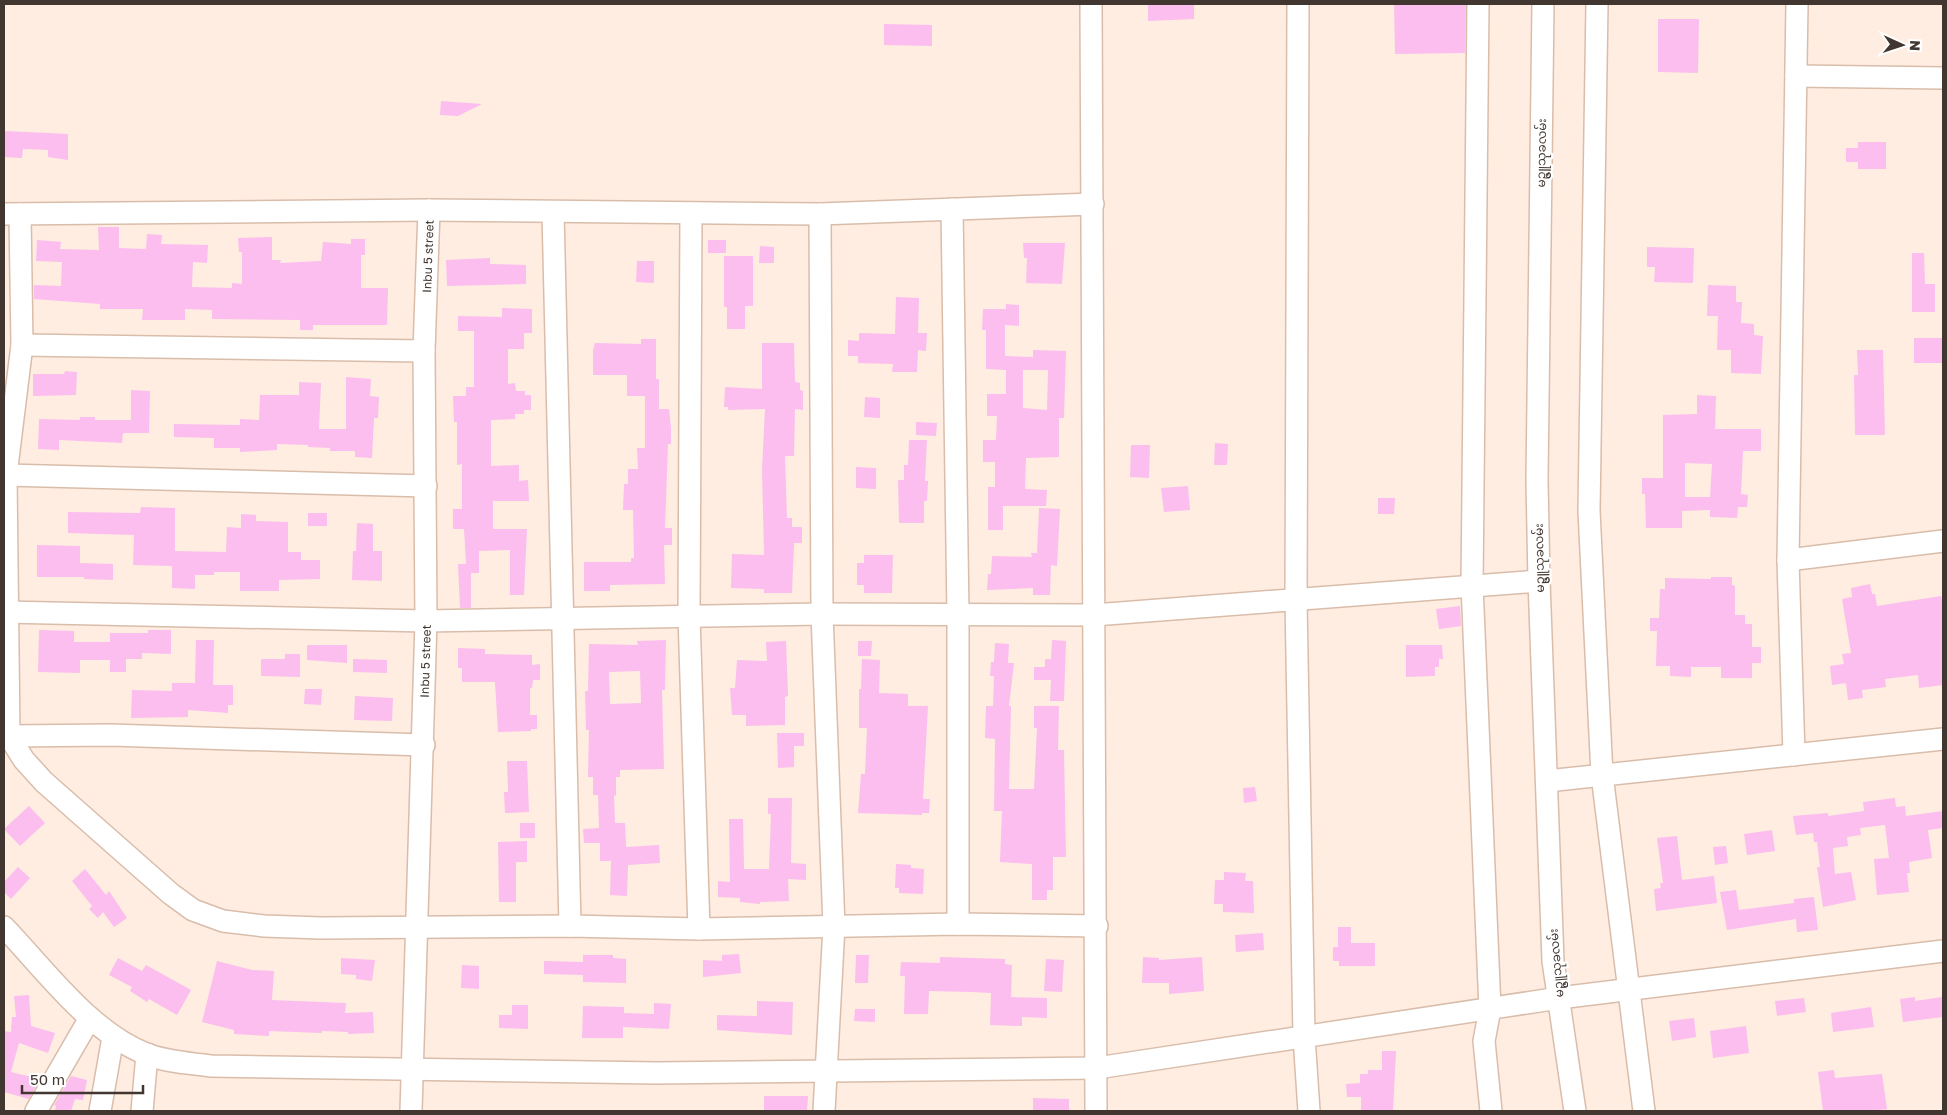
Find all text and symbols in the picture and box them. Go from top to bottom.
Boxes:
north arrow [1877,20,1927,70]
text: N [1907,40,1924,51]
street label: မဥ္ဇူသုခလမ်း [1532,118,1552,188]
street label: Inbu 5 street [419,219,436,293]
street label: မဥ္ဇူသုခလမ်း [1530,523,1550,593]
street label: Inbu 5 street [416,624,433,698]
street label: မဥ္ဇူသုခလမ်း [1545,928,1569,998]
scale bar [22,1062,144,1094]
text: 50 m [30,1070,65,1088]

